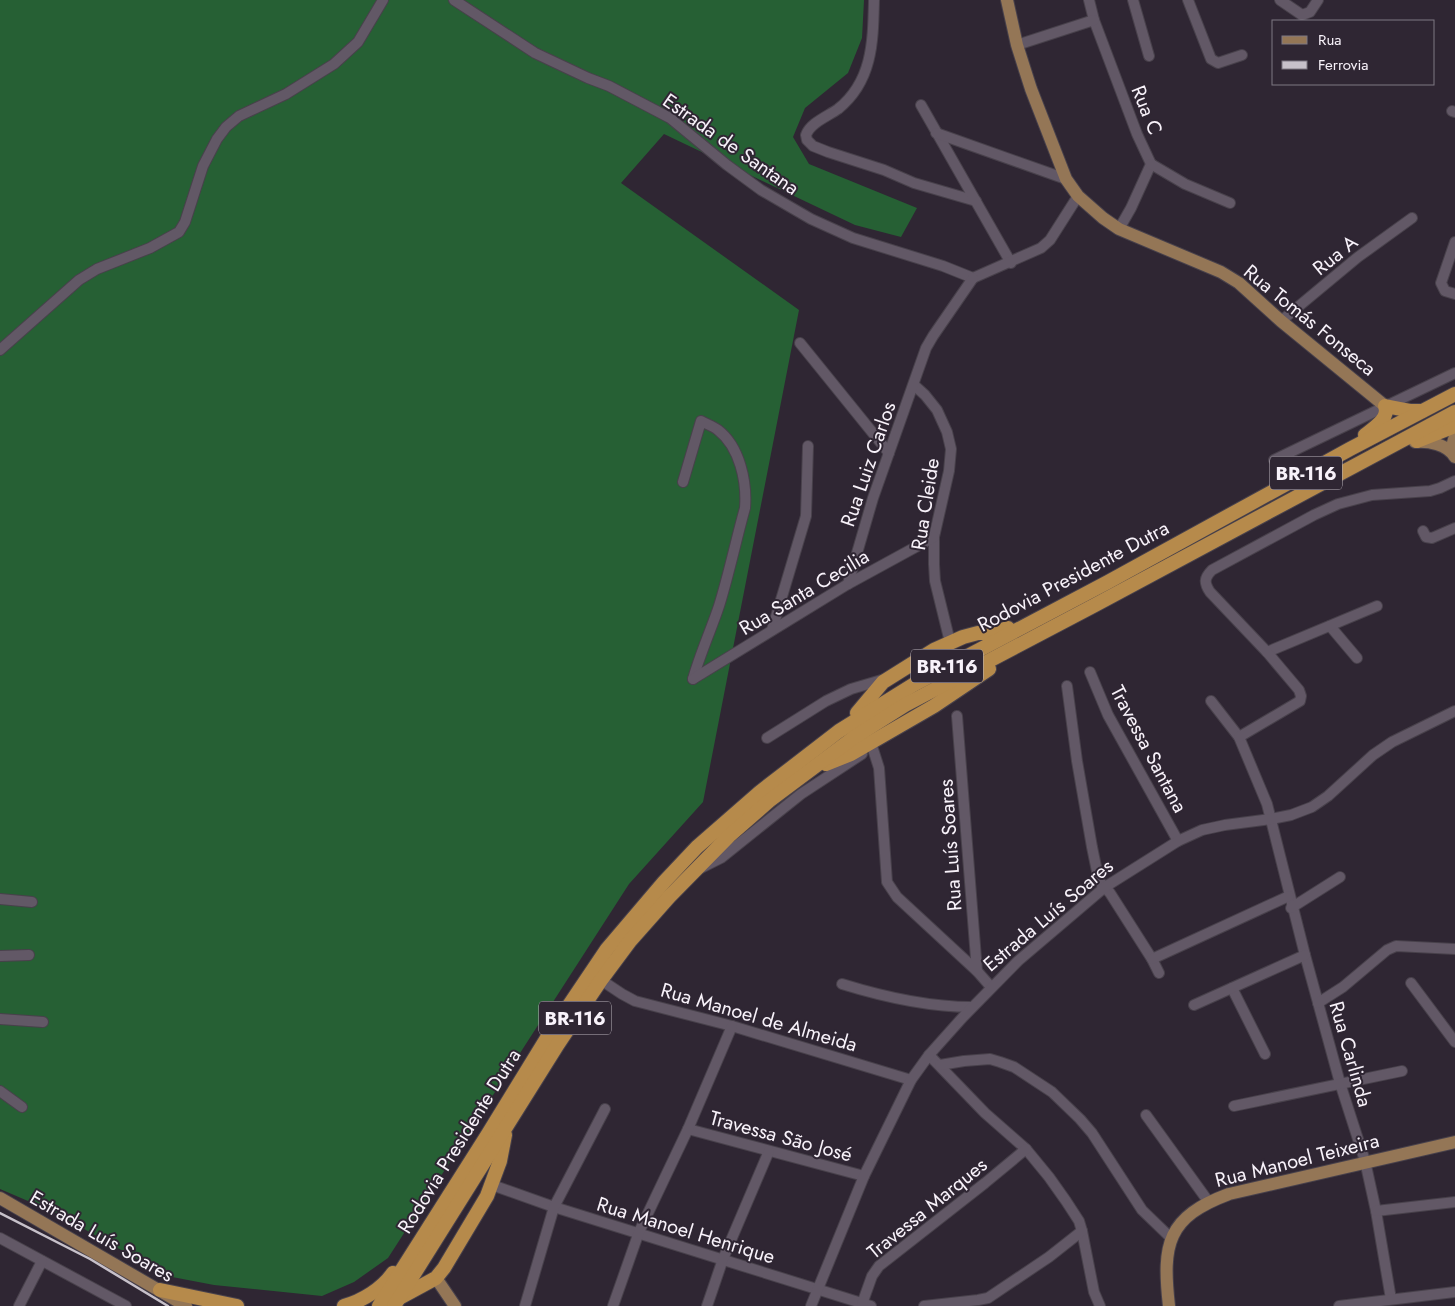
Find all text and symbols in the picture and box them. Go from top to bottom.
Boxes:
legend [1272,20,1435,85]
text: Rua [1318,29,1342,51]
text: Ferrovia [1318,54,1369,76]
street label: Rua C [1124,81,1170,139]
street label: Estrada de Santana [657,86,805,202]
street label: Rua A [1307,228,1365,283]
street label: Rua Tomás Fonseca [1237,258,1382,383]
street label: Rua Luiz Carlos [834,398,903,531]
street label: Rua Cleide [904,456,947,552]
road number: BR-116 [1270,456,1342,489]
street label: Rodovia Presidente Dutra [972,514,1174,639]
street label: Rua Santa Cecilia [734,542,875,643]
road number: BR-116 [911,649,983,682]
street label: Travessa Santana [1103,681,1194,818]
street label: Rua Luís Soares [931,778,970,912]
street label: Estrada Luís Soares [977,852,1120,979]
street label: Rua Manoel de Almeida [657,976,860,1059]
street label: Rua Carlinda [1322,998,1379,1110]
road number: BR-116 [539,1001,611,1034]
street label: Rodovia Presidente Dutra [391,1043,528,1239]
street label: Travessa São José [706,1104,855,1169]
street label: Rua Manoel Teixeira [1212,1126,1382,1195]
street label: Travessa Marques [861,1151,994,1266]
street label: Estrada Luís Soares [24,1183,179,1290]
street label: Rua Manoel Henrique [593,1190,778,1271]

